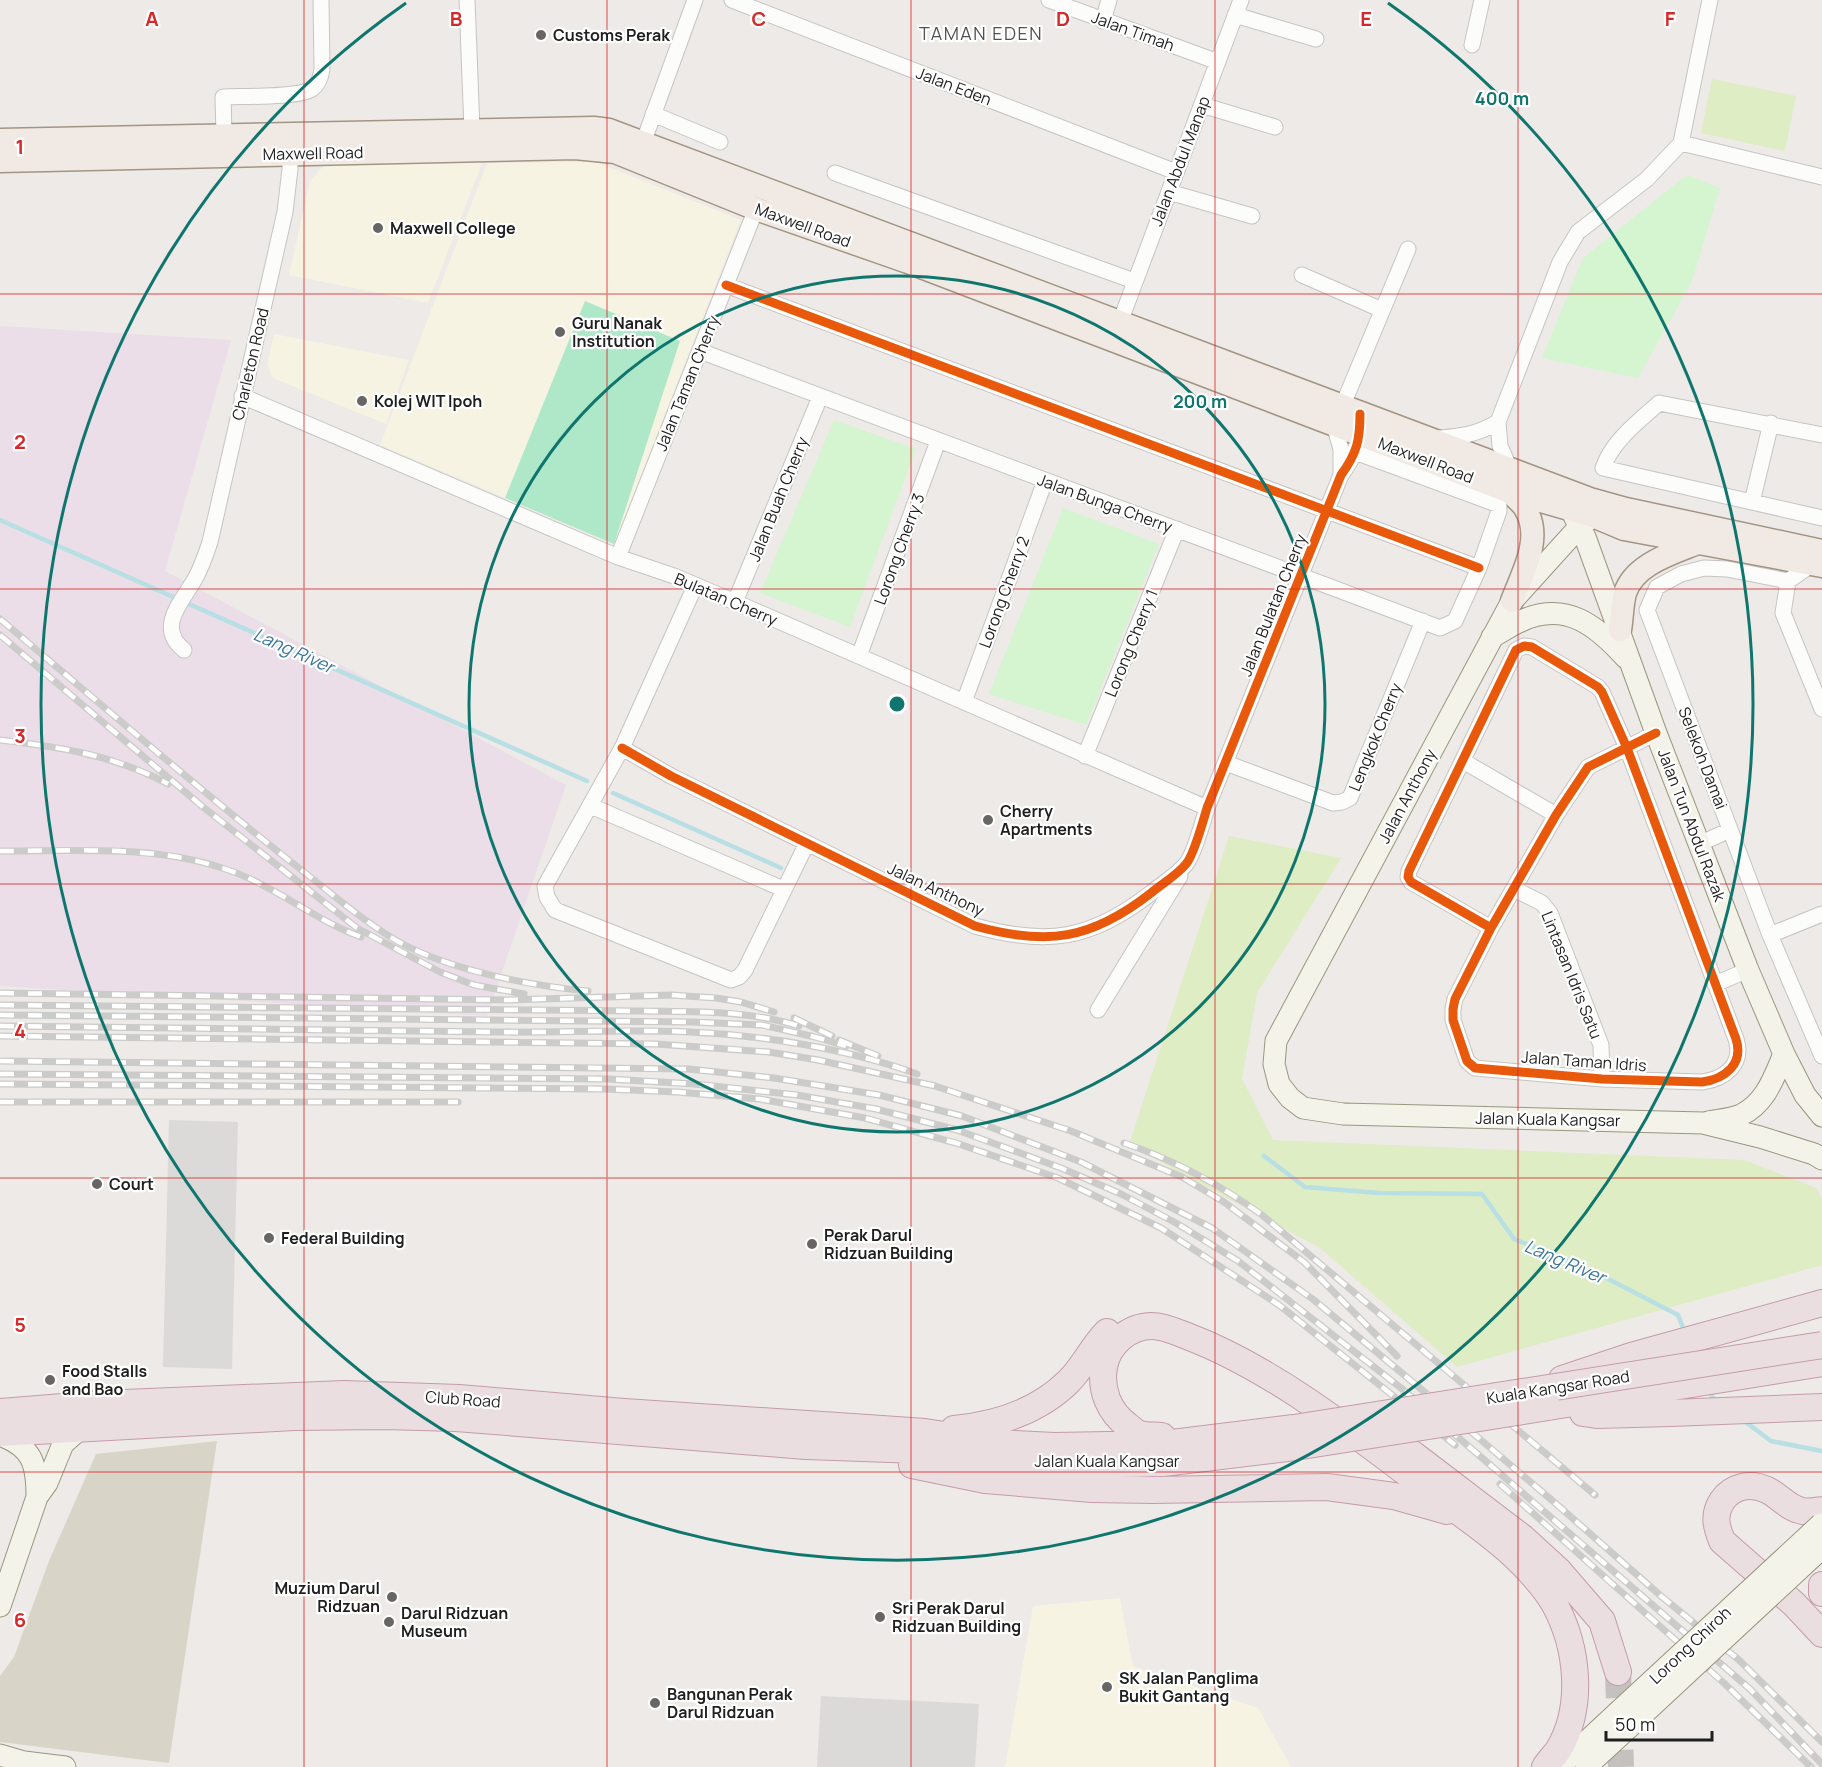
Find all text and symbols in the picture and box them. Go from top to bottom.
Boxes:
text: A [145,5,159,32]
text: B [450,5,463,32]
text: C [752,5,766,32]
text: D [1056,5,1070,32]
text: E [1360,5,1372,32]
text: F [1665,5,1676,32]
street label: Jalan Timah [1088,6,1178,56]
district label: TAMAN EDEN [919,21,1043,45]
place label: Customs Perak [553,24,670,46]
marker: Customs Perak [534,28,548,42]
street label: Jalan Eden [913,62,995,110]
text: 400 m [1475,86,1529,110]
street label: Jalan Abdul Manap [1145,93,1215,229]
text: 1 [16,133,24,160]
street label: Maxwell Road [263,141,363,165]
street label: Maxwell Road [752,197,854,253]
place label: Maxwell College [390,217,516,239]
marker: Maxwell College [371,221,385,235]
street label: Charleton Road [226,306,274,422]
street label: Jalan Taman Cherry [650,311,724,454]
place label: Guru Nanak Institution [572,312,662,352]
marker: Guru Nanak Institution [553,325,567,339]
text: 200 m [1173,389,1227,413]
place label: Kolej WIT Ipoh [374,390,482,412]
marker: Kolej WIT Ipoh [355,394,369,408]
text: 2 [14,428,26,455]
street label: Maxwell Road [1375,432,1477,488]
street label: Jalan Buah Cherry [743,433,813,565]
street label: Jalan Bunga Cherry [1034,468,1176,538]
street label: Lorong Cherry 3 [869,490,929,608]
street label: Jalan Bulatan Cherry [1234,530,1312,679]
street label: Lorong Cherry 2 [974,533,1034,651]
street label: Bulatan Cherry [671,567,781,631]
street label: Lorong Cherry 1 [1099,586,1163,700]
water label: Lang River [250,622,340,679]
street label: Lengkok Cherry [1343,679,1407,794]
centre of rings [887,694,907,714]
street label: Selekoh Damai [1673,704,1733,812]
text: 3 [14,722,26,749]
street label: Jalan Anthony [1373,744,1441,847]
street label: Jalan Tun Abdul Razak [1653,745,1732,906]
place label: Cherry Apartments [1000,800,1093,840]
marker: Cherry Apartments [981,813,995,827]
street label: Jalan Anthony [884,857,988,921]
street label: Lintasan Idris Satu [1536,908,1608,1042]
text: 4 [14,1017,26,1044]
street label: Jalan Taman Idris [1521,1046,1647,1076]
street label: Jalan Kuala Kangsar [1475,1107,1621,1131]
place label: Court [109,1173,154,1195]
marker: Court [90,1177,104,1191]
place label: Perak Darul Ridzuan Building [824,1224,953,1264]
place label: Federal Building [281,1227,405,1249]
marker: Federal Building [262,1231,276,1245]
water label: Lang River [1521,1233,1611,1290]
marker: Perak Darul Ridzuan Building [805,1237,819,1251]
text: 5 [14,1311,26,1338]
place label: Food Stalls and Bao [62,1360,148,1400]
street label: Kuala Kangsar Road [1485,1365,1631,1409]
marker: Food Stalls and Bao [43,1373,57,1387]
street label: Club Road [425,1385,501,1413]
street label: Jalan Kuala Kangsar [1034,1450,1180,1472]
place label: Muzium Darul Ridzuan [274,1577,380,1617]
marker: Muzium Darul Ridzuan [385,1590,399,1604]
place label: Sri Perak Darul Ridzuan Building [892,1597,1021,1637]
street label: Lorong Chiroh [1644,1601,1736,1689]
place label: Darul Ridzuan Museum [401,1602,508,1642]
text: 6 [14,1606,26,1633]
marker: Sri Perak Darul Ridzuan Building [873,1610,887,1624]
marker: Darul Ridzuan Museum [382,1615,396,1629]
place label: SK Jalan Panglima Bukit Gantang [1119,1667,1259,1707]
marker: SK Jalan Panglima Bukit Gantang [1100,1680,1114,1694]
place label: Bangunan Perak Darul Ridzuan [667,1683,793,1723]
marker: Bangunan Perak Darul Ridzuan [648,1696,662,1710]
scale bar [1606,1704,1712,1742]
text: 50 m [1615,1712,1655,1736]

